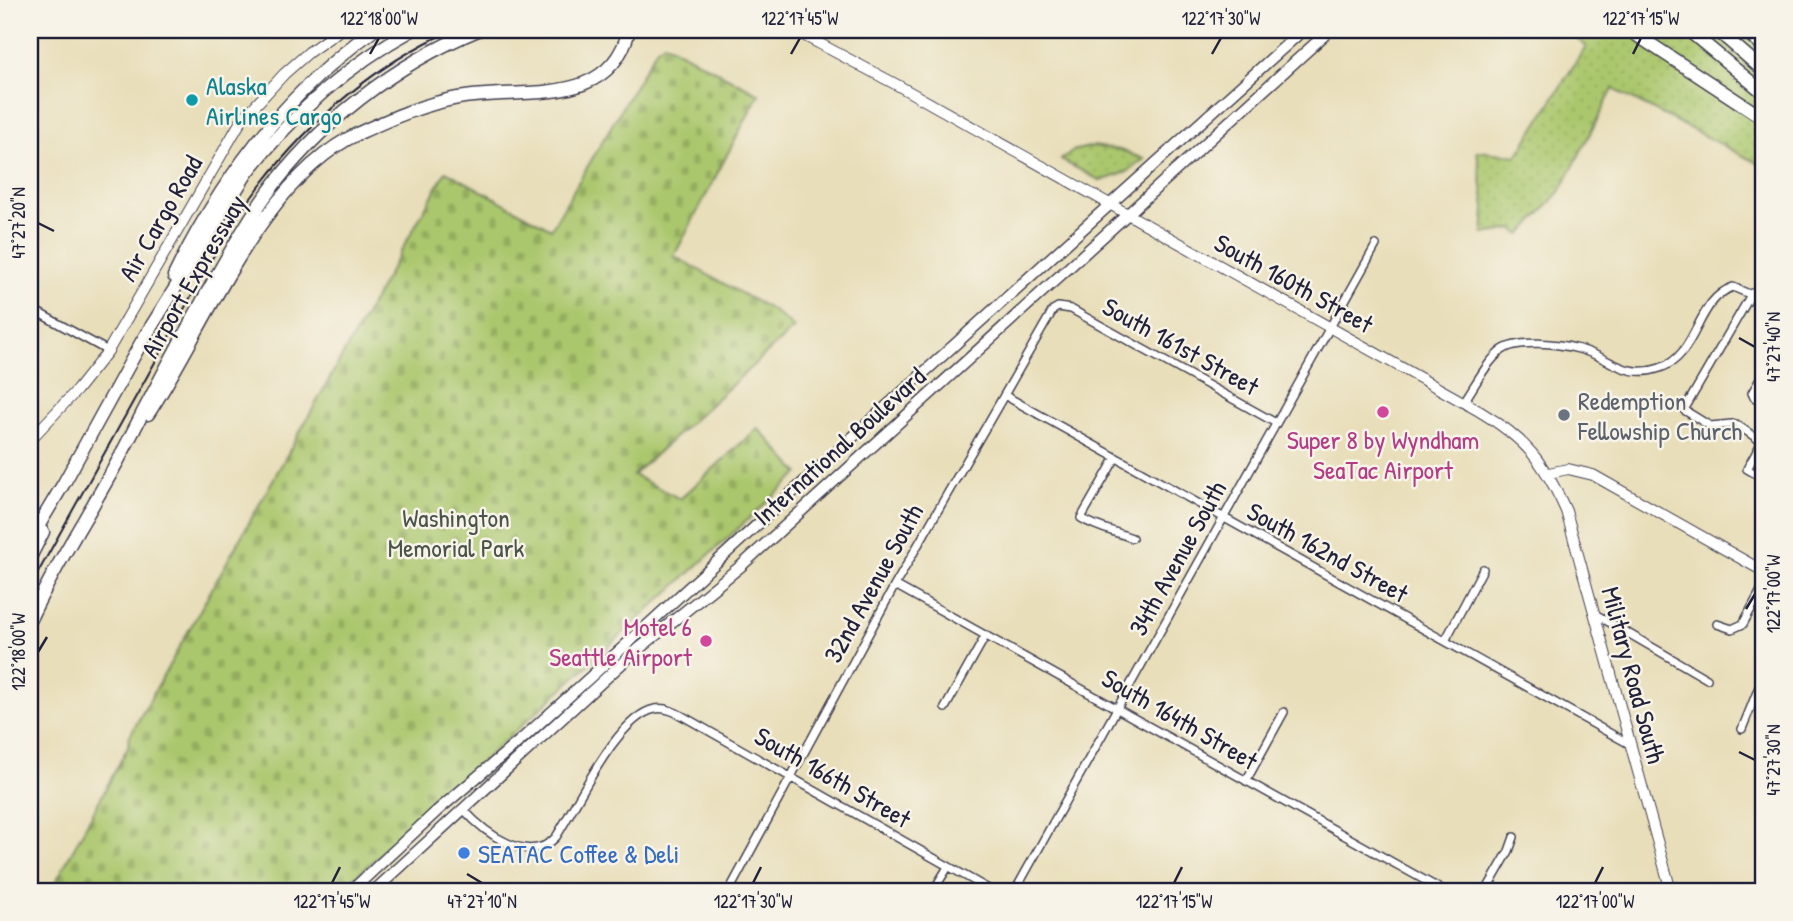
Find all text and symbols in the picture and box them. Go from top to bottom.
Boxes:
text: 122°18'00"W [340,6,418,31]
text: 122°17'45"W [762,6,838,31]
text: 122°17'30"W [1182,6,1260,31]
text: 122°17'15"W [1603,6,1679,31]
place label: Alaska Airlines Cargo [206,68,342,133]
marker: Alaska Airlines Cargo [184,92,200,108]
street label: Air Cargo Road [110,149,210,287]
text: 47°27'20"N [6,187,31,259]
street label: Airport Expressway [132,188,254,364]
street label: South 160th Street [1208,225,1381,342]
street label: South 161st Street [1097,289,1266,404]
text: 47°27'40"N [1761,312,1786,382]
street label: International Boulevard [745,359,933,533]
place label: Redemption Fellowship Church [1577,383,1742,448]
marker: Super 8 by Wyndham SeaTac Airport [1375,404,1391,420]
marker: Redemption Fellowship Church [1556,407,1572,423]
place label: Super 8 by Wyndham SeaTac Airport [1287,422,1479,487]
street label: 34th Avenue South [1120,474,1234,642]
street label: South 162nd Street [1241,493,1416,611]
street label: 32nd Avenue South [815,497,931,669]
park label: Washington Memorial Park [388,500,524,565]
text: 122°17'00"W [1761,555,1786,633]
street label: Military Road South [1594,583,1674,767]
place label: Motel 6 Seattle Airport [549,609,693,674]
text: 122°18'00"W [6,613,31,691]
marker: Motel 6 Seattle Airport [698,633,714,649]
street label: South 164th Street [1096,660,1265,778]
street label: South 166th Street [748,718,919,836]
text: 47°27'30"N [1761,724,1786,796]
place label: SEATAC Coffee & Deli [478,836,679,871]
marker: SEATAC Coffee & Deli [456,845,472,861]
text: 122°17'45"W [294,889,370,914]
text: 47°27'10"N [447,889,517,914]
text: 122°17'30"W [714,889,792,914]
text: 122°17'15"W [1136,889,1212,914]
text: 122°17'00"W [1556,889,1634,914]

